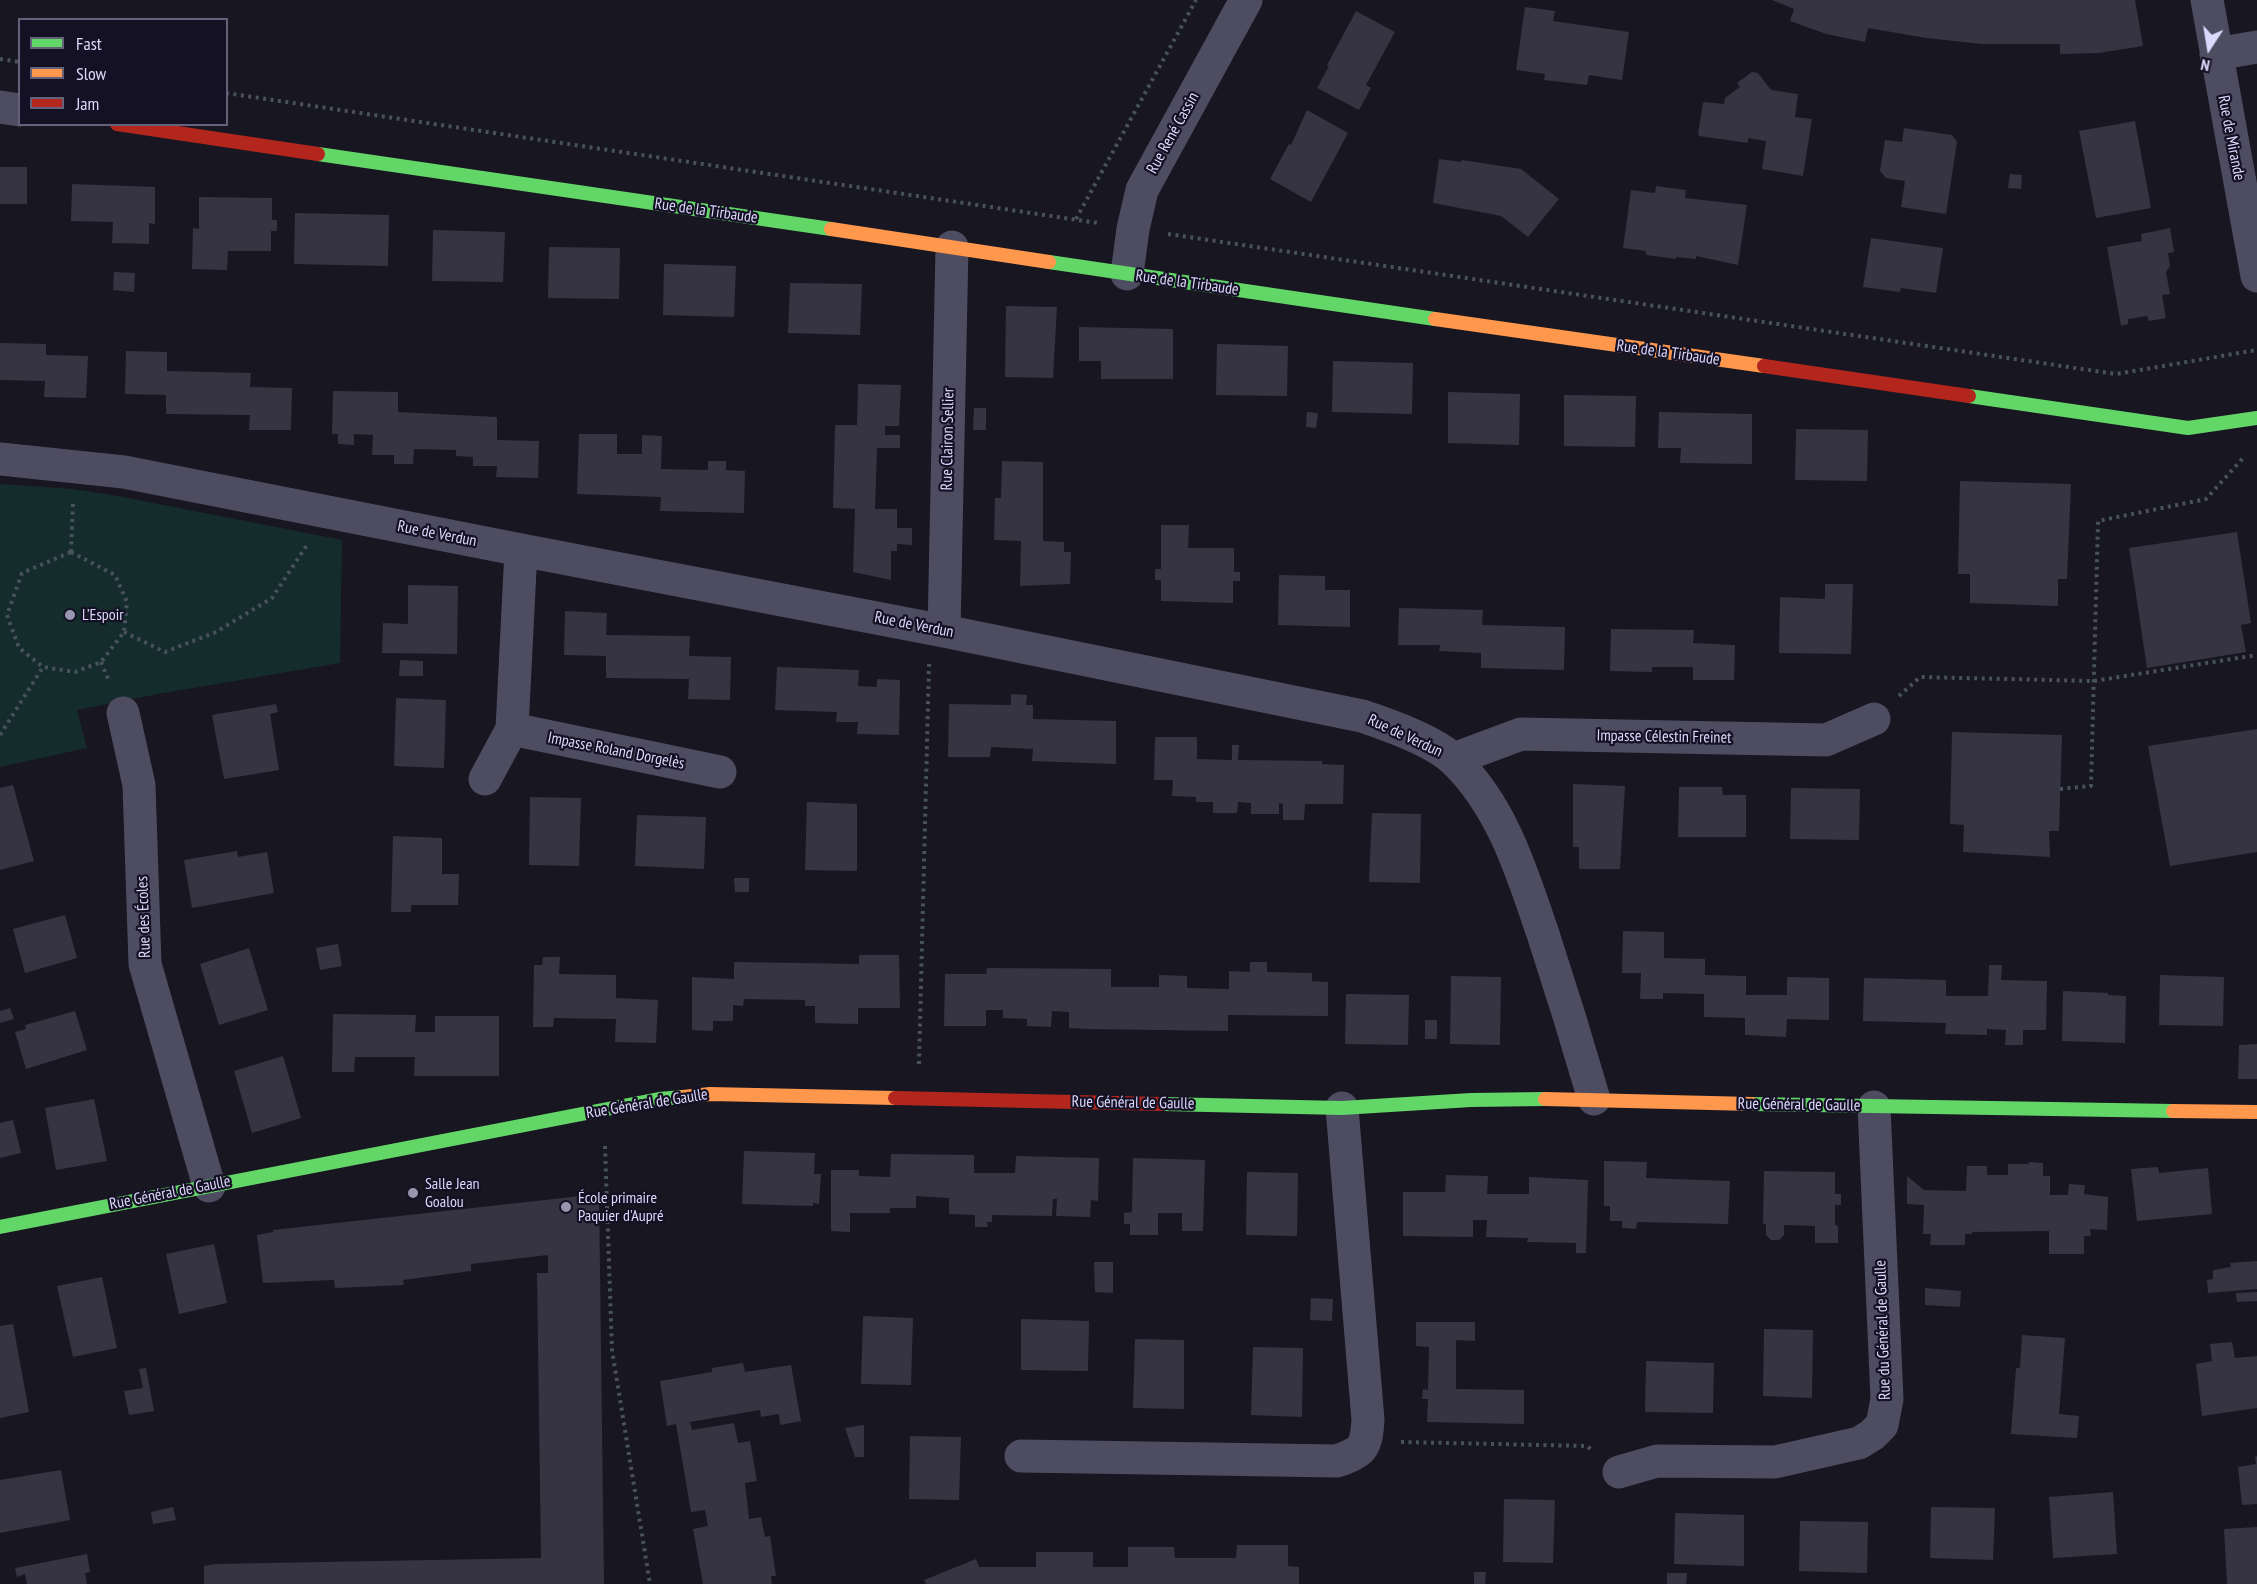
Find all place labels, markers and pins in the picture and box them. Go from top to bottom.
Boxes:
place label: L’Espoir [82,605,124,625]
marker: L’Espoir [63,608,77,622]
place label: Salle Jean Goalou [425,1174,480,1212]
marker: Salle Jean Goalou [406,1186,420,1200]
place label: École primaire Paquier d'Aupré [578,1188,664,1226]
marker: École primaire Paquier d'Aupré [559,1200,573,1214]

